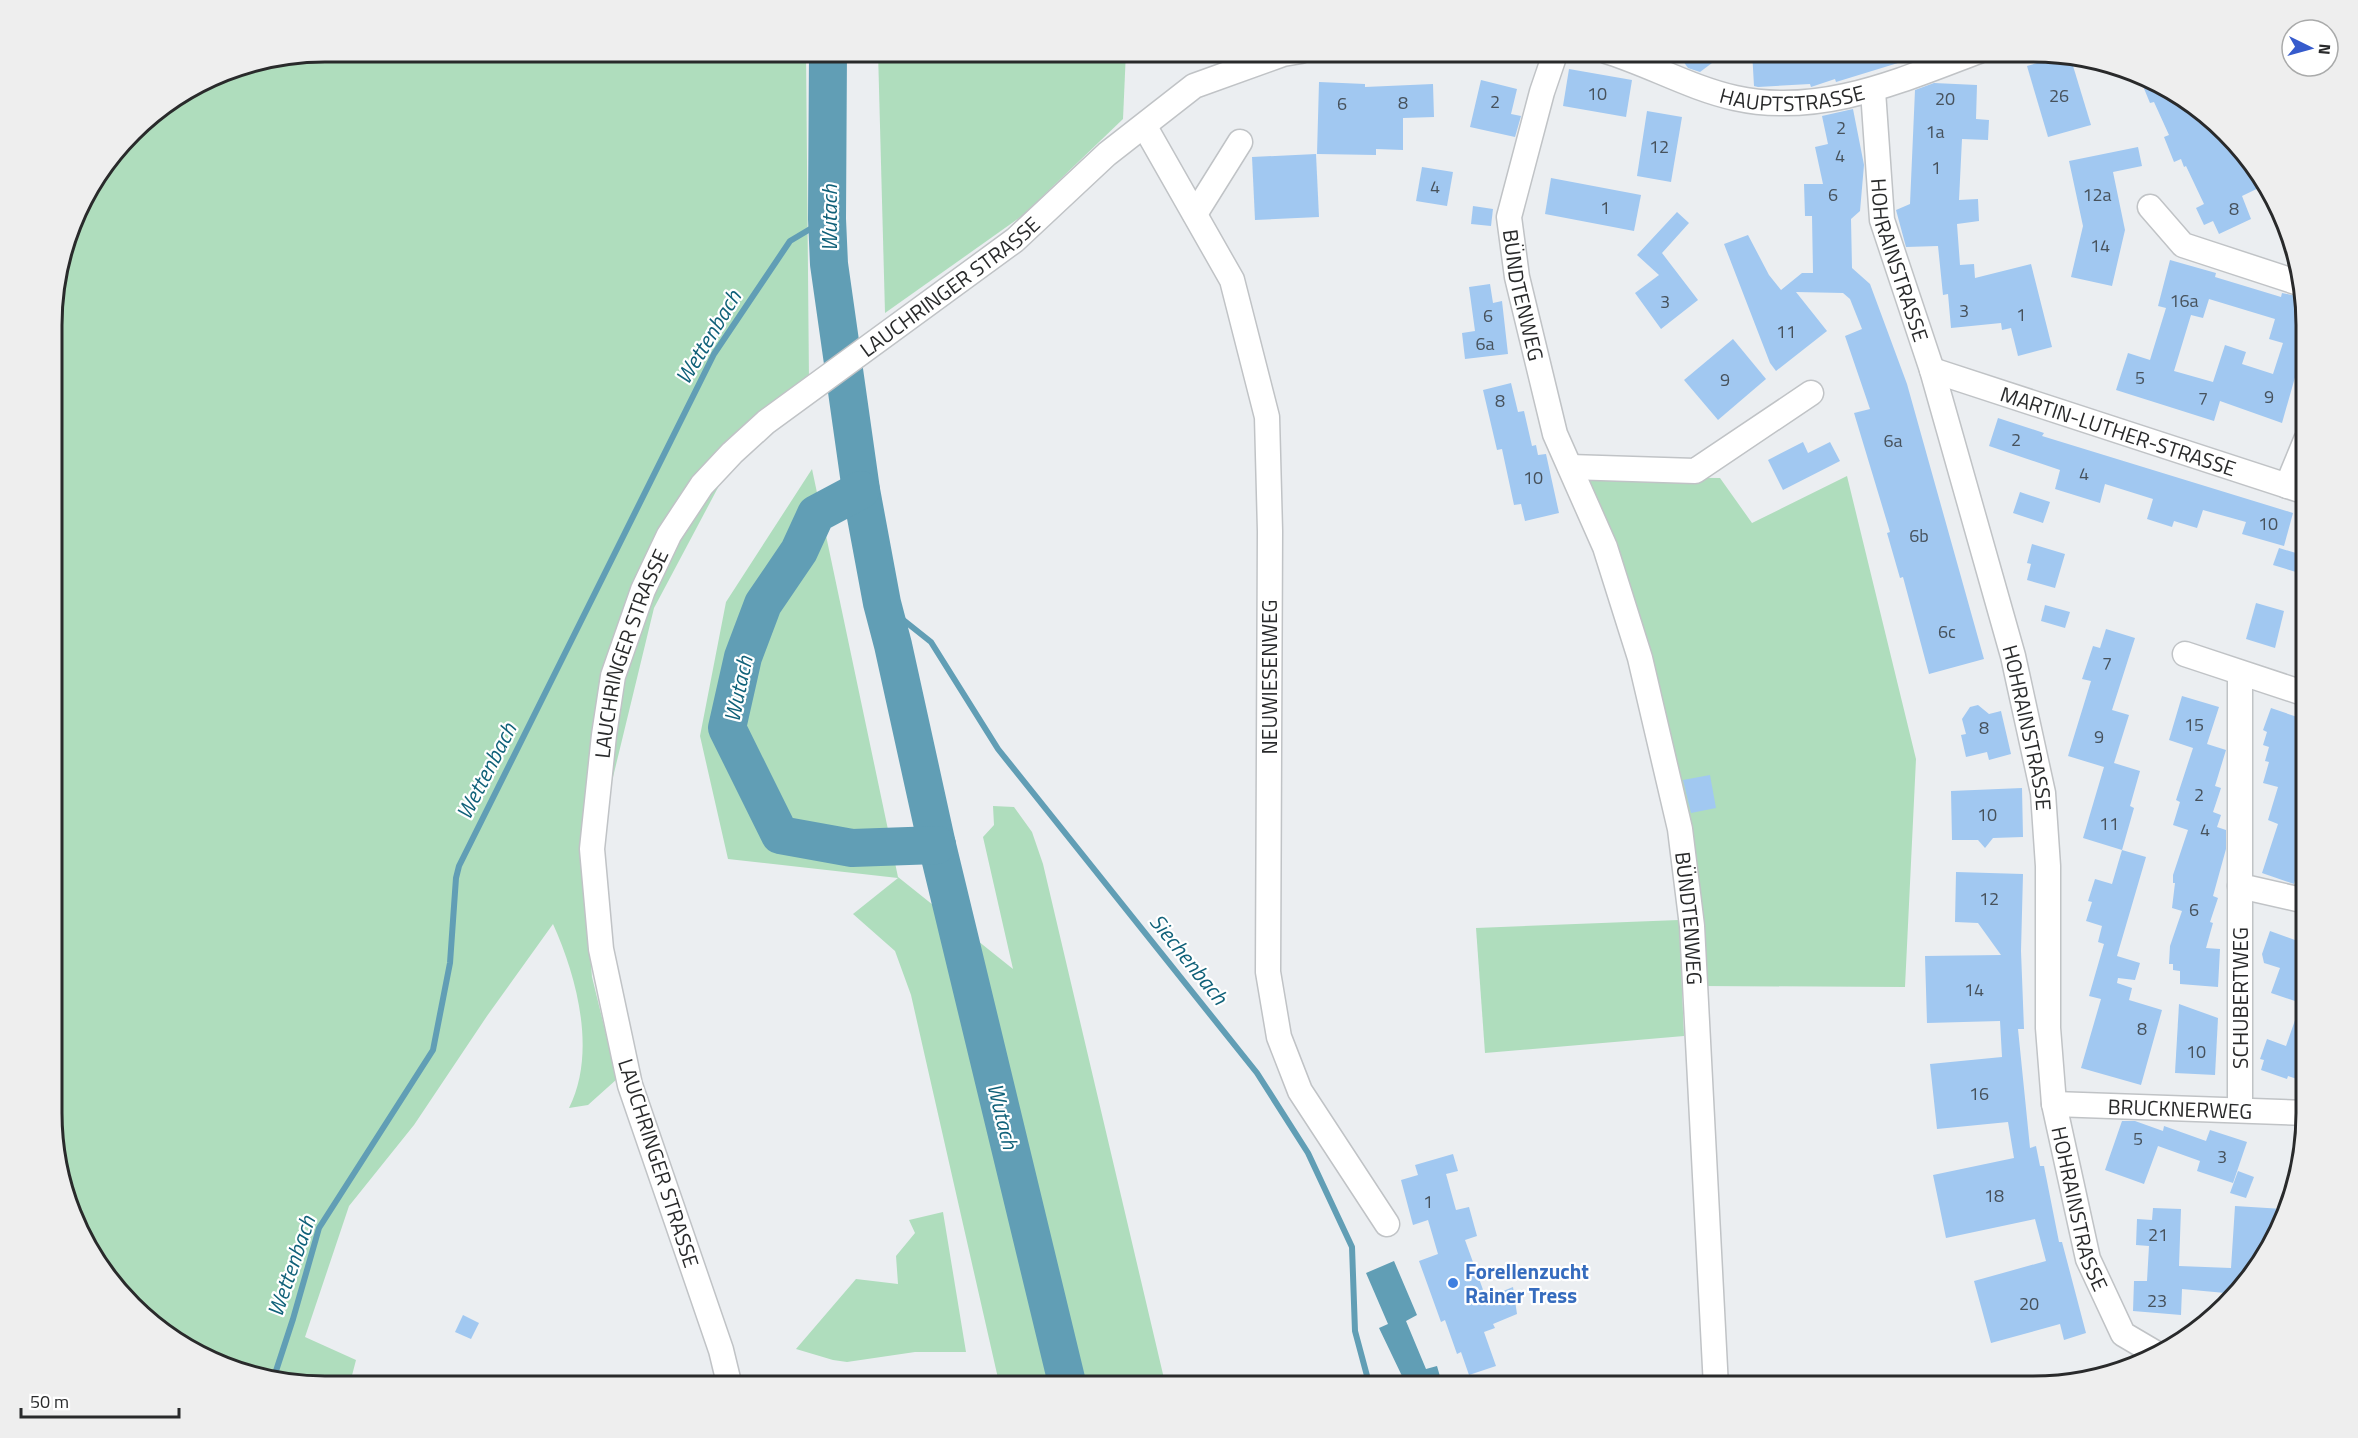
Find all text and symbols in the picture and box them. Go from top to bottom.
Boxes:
north arrow [2280,18,2340,78]
text: N [2313,43,2337,56]
street label: HAUPTSTRASSE [1716,76,1868,119]
house number: 10 [1587,80,1607,107]
house number: 26 [2049,82,2069,109]
house number: 20 [1935,85,1955,112]
house number: 2 [1490,88,1500,115]
house number: 8 [1398,89,1408,116]
house number: 6 [1337,90,1347,117]
house number: 2 [1836,114,1846,141]
house number: 1a [1925,118,1945,145]
house number: 12 [1649,133,1669,160]
house number: 4 [1835,142,1845,169]
house number: 1 [1931,154,1941,181]
house number: 4 [1430,173,1440,200]
street label: HOHRAINSTRASSE [1863,177,1937,346]
house number: 6 [1828,181,1838,208]
house number: 12a [2082,181,2112,208]
water label: Wutach [812,184,846,251]
house number: 1 [1600,194,1610,221]
house number: 8 [2229,195,2239,222]
street label: LAUCHRINGER STRASSE [853,209,1047,365]
street label: BÜNDTENWEG [1495,227,1553,364]
house number: 14 [2090,232,2110,259]
water label: Wettenbach [666,282,750,391]
house number: 16a [2169,287,2199,314]
house number: 3 [1660,288,1670,315]
house number: 3 [1959,297,1969,324]
house number: 1 [2016,301,2026,328]
house number: 6 [1483,302,1493,329]
house number: 11 [1776,318,1796,345]
house number: 6a [1475,330,1495,357]
house number: 5 [2135,364,2145,391]
house number: 9 [1720,366,1730,393]
street label: MARTIN-LUTHER-STRASSE [1996,377,2240,484]
house number: 9 [2264,383,2274,410]
house number: 7 [2198,385,2208,412]
house number: 8 [1495,387,1505,414]
house number: 2 [2011,426,2021,453]
house number: 6a [1883,427,1903,454]
house number: 4 [2079,460,2089,487]
house number: 10 [1523,464,1543,491]
house number: 10 [2258,510,2278,537]
house number: 6b [1909,522,1929,549]
street label: LAUCHRINGER STRASSE [586,543,676,760]
street label: NEUWIESENWEG [1253,600,1285,754]
house number: 6c [1938,618,1956,645]
street label: HOHRAINSTRASSE [1995,641,2060,812]
house number: 7 [2102,650,2112,677]
water label: Wutach [714,652,762,725]
house number: 15 [2184,711,2204,738]
house number: 8 [1979,714,1989,741]
water label: Wettenbach [447,716,525,825]
house number: 9 [2094,723,2104,750]
house number: 2 [2194,781,2204,808]
house number: 10 [1977,801,1997,828]
house number: 11 [2099,810,2119,837]
house number: 4 [2200,816,2210,843]
street label: BÜNDTENWEG [1667,850,1711,986]
house number: 12 [1979,885,1999,912]
house number: 6 [2189,896,2199,923]
water label: Siechenbach [1142,906,1237,1013]
street label: SCHUBERTWEG [2224,927,2256,1069]
house number: 14 [1964,976,1984,1003]
house number: 8 [2137,1015,2147,1042]
house number: 10 [2186,1038,2206,1065]
street label: LAUCHRINGER STRASSE [610,1054,708,1272]
water label: Wutach [978,1079,1028,1154]
house number: 16 [1969,1080,1989,1107]
street label: BRUCKNERWEG [2107,1090,2253,1127]
street label: HOHRAINSTRASSE [2043,1123,2117,1296]
house number: 5 [2133,1125,2143,1152]
house number: 3 [2217,1143,2227,1170]
house number: 18 [1984,1182,2004,1209]
house number: 1 [1423,1188,1433,1215]
water label: Wettenbach [258,1210,324,1321]
house number: 21 [2148,1221,2168,1248]
place label: Forellenzucht Rainer Tress [1465,1255,1589,1311]
marker: Forellenzucht Rainer Tress [1446,1276,1460,1290]
house number: 23 [2147,1287,2167,1314]
house number: 20 [2019,1290,2039,1317]
scale bar [21,1381,178,1419]
text: 50 m [30,1388,69,1415]

